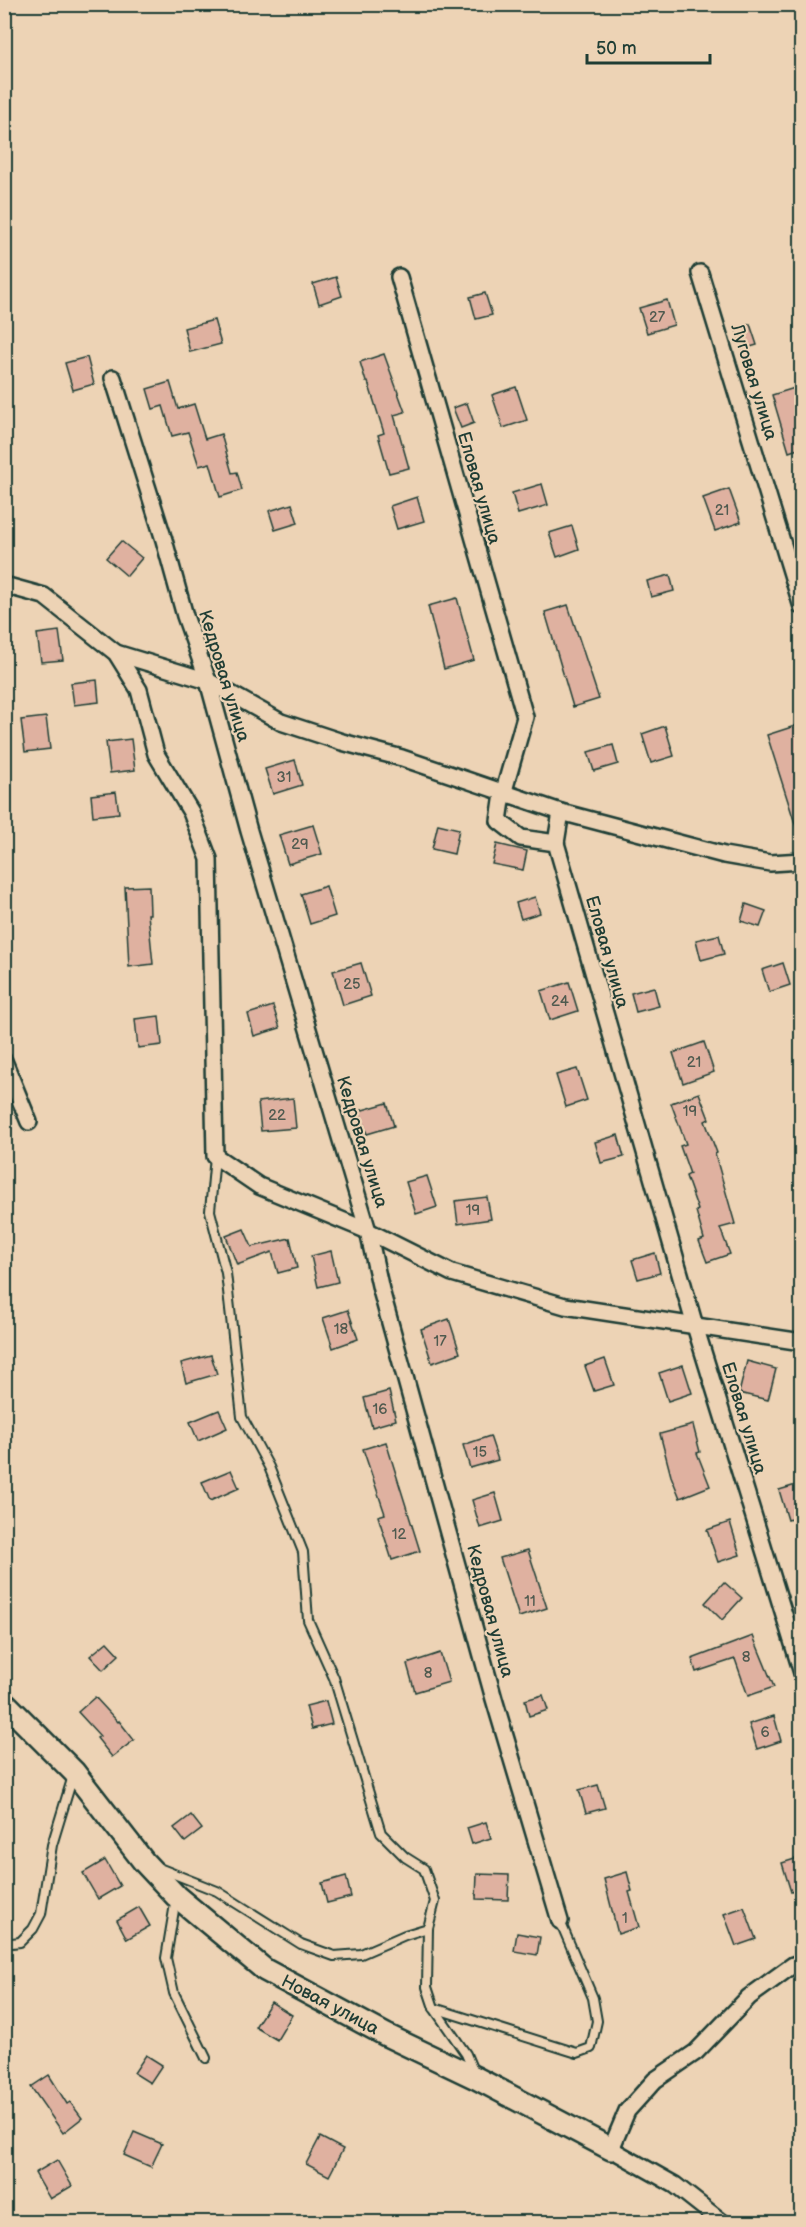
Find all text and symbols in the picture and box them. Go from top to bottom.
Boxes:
scale bar [587,27,710,65]
text: 50 m [596,38,637,59]
house number: 27 [649,308,666,327]
street label: Луговая улица [726,320,782,443]
street label: Еловая улица [453,429,505,547]
house number: 21 [715,501,729,520]
street label: Кедровая улица [194,607,254,745]
house number: 31 [276,768,292,787]
house number: 29 [291,835,309,854]
street label: Еловая улица [581,893,633,1011]
house number: 25 [343,975,361,994]
house number: 24 [551,992,569,1011]
house number: 21 [687,1053,701,1072]
street label: Кедровая улица [332,1073,392,1211]
house number: 19 [683,1102,697,1121]
house number: 22 [268,1106,286,1125]
house number: 19 [466,1201,480,1220]
house number: 18 [334,1320,349,1339]
house number: 17 [433,1332,447,1351]
street label: Еловая улица [717,1359,771,1477]
house number: 16 [373,1400,387,1419]
house number: 15 [473,1443,487,1462]
house number: 12 [392,1525,406,1544]
street label: Кедровая улица [462,1542,518,1680]
house number: 11 [524,1592,536,1611]
house number: 8 [742,1648,751,1667]
house number: 8 [424,1664,433,1683]
house number: 6 [760,1723,770,1742]
house number: 1 [622,1909,628,1928]
street label: Новая улица [278,1971,383,2040]

